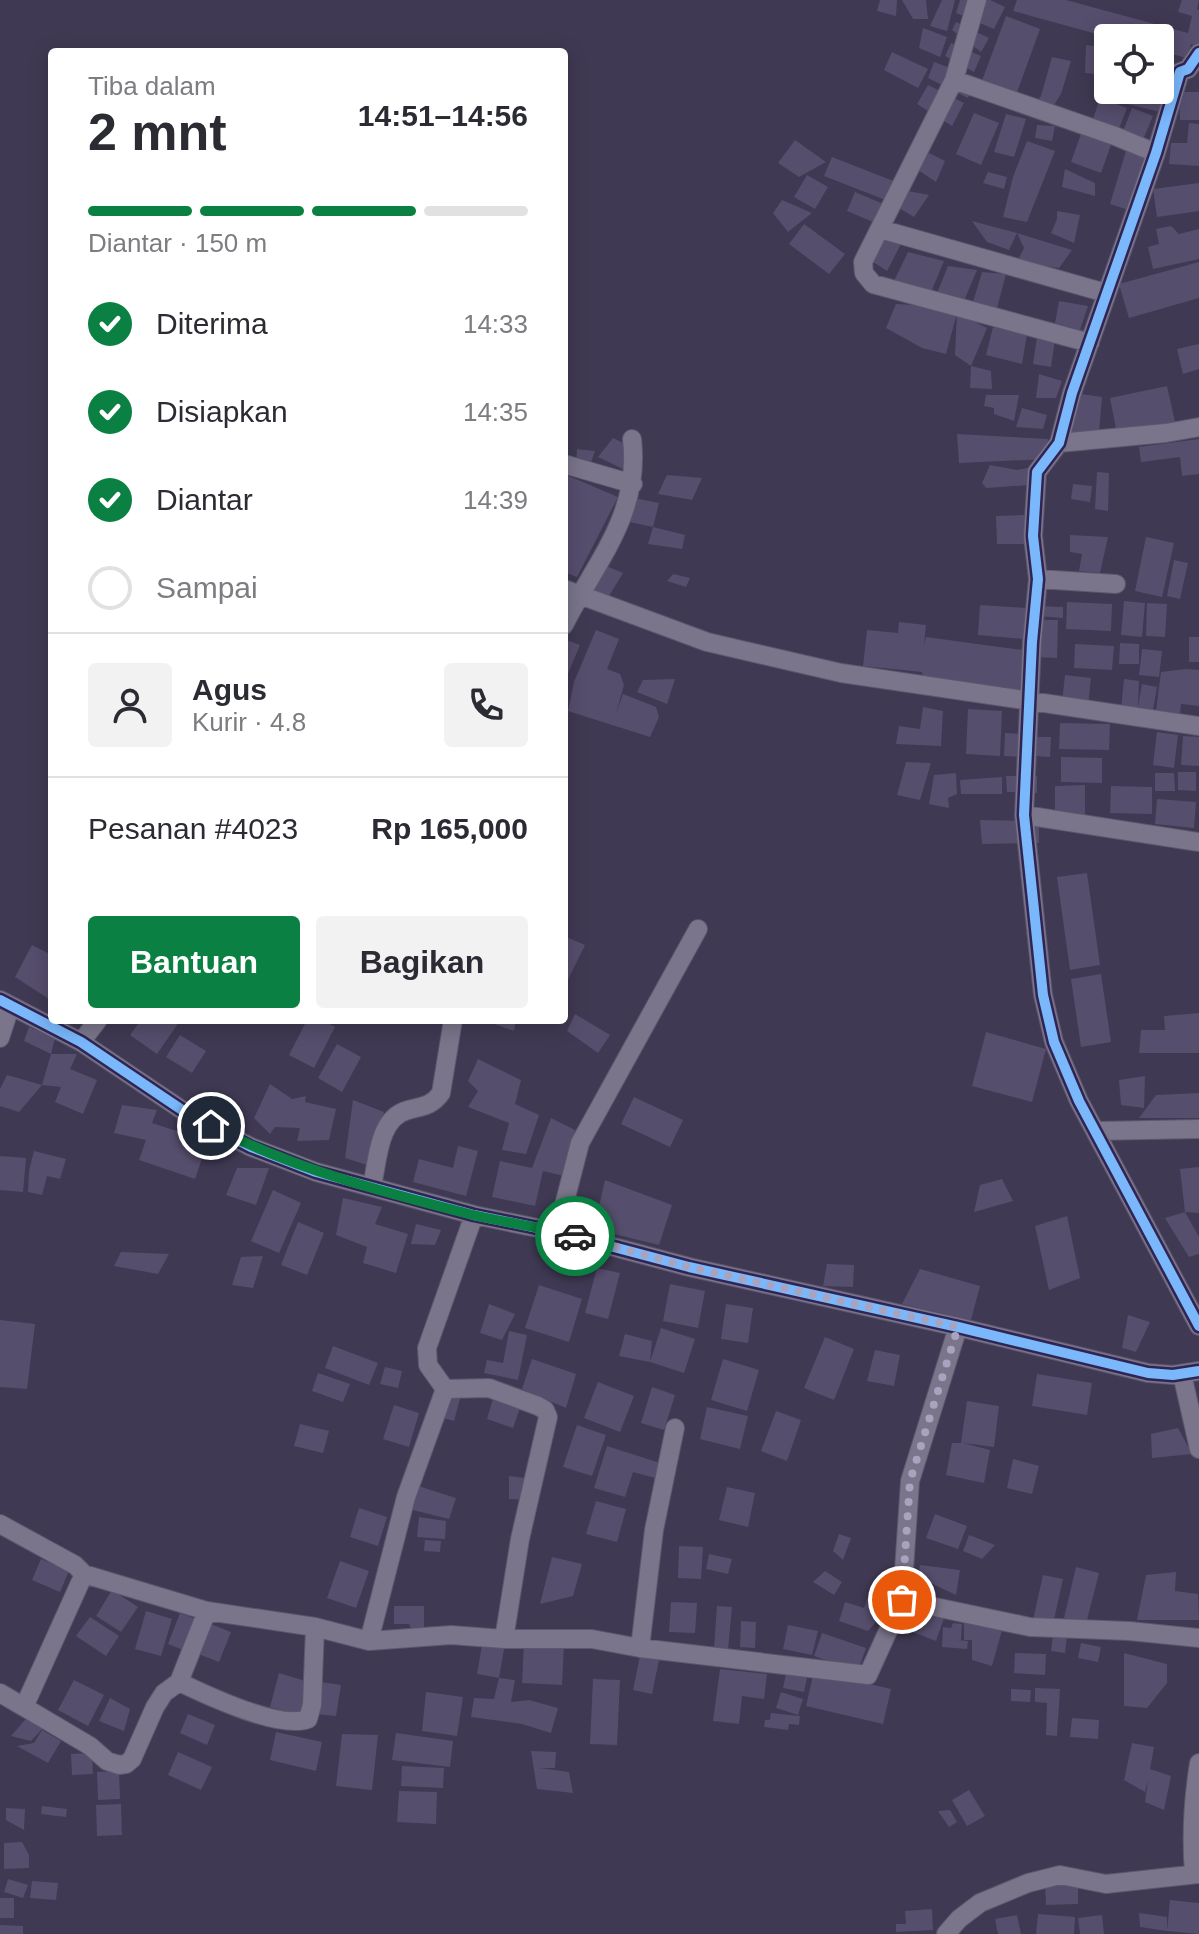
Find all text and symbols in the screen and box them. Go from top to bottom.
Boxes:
map controls [1094,24,1174,104]
button: locate [1094,24,1174,104]
text: Tiba dalam [88,71,216,101]
text: 14:51–14:56 [358,99,528,132]
text: 2 mnt [88,103,227,161]
text: Diantar · 150 m [88,228,267,258]
icon: check [88,302,132,346]
text: Diterima [156,307,268,340]
text: 14:33 [463,309,528,339]
icon: check [88,390,132,434]
text: Disiapkan [156,395,288,428]
text: 14:35 [463,397,528,427]
icon: check [88,478,132,522]
text: Diantar [156,483,253,516]
text: 14:39 [463,485,528,515]
text: Sampai [156,571,258,604]
button: person [88,663,172,747]
button: phone [444,663,528,747]
text: Agus [192,673,267,706]
text: Kurir · 4.8 [192,707,306,737]
text: Pesanan #4023 [88,812,298,845]
text: Rp 165,000 [371,812,528,845]
button: Bantuan [88,916,300,1008]
button: Bagikan [316,916,528,1008]
pin [177,1092,245,1160]
icon: home [189,1104,233,1148]
courier [535,1196,615,1276]
icon: car [553,1214,597,1258]
pin [868,1566,936,1634]
icon: bag [880,1578,924,1622]

